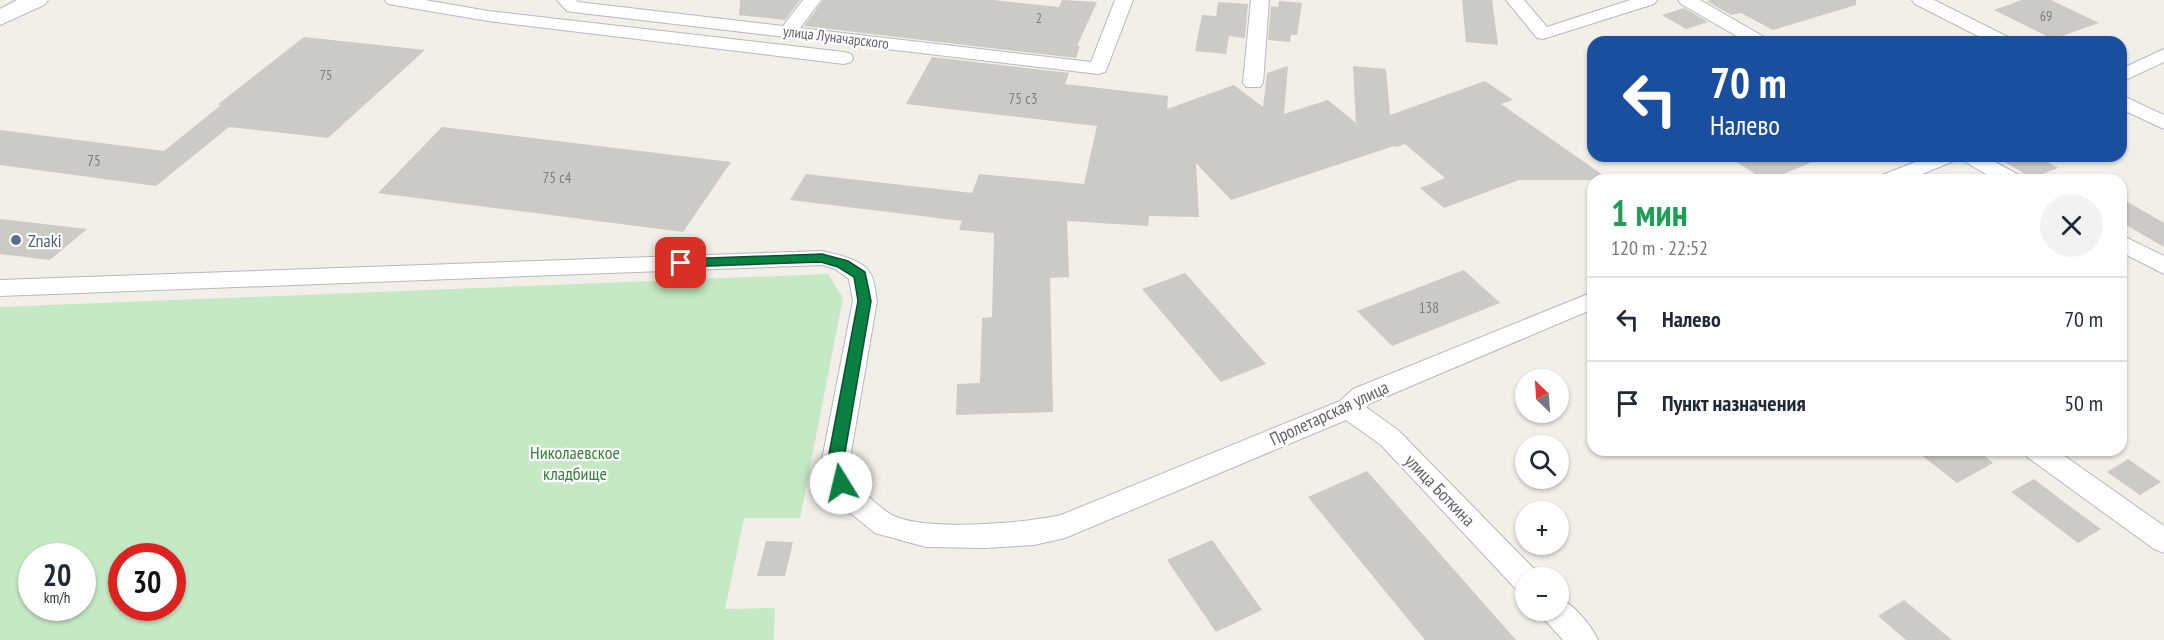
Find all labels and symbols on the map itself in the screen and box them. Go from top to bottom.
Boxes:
house number: 69 [2040,7,2052,25]
house number: 2 [1036,9,1042,27]
street label: улица Луначарского [782,21,890,53]
house number: 75 [320,66,332,84]
house number: 75 с3 [1009,89,1037,108]
house number: 75 [87,151,101,170]
house number: 75 с4 [543,168,572,187]
place label: Znaki [28,229,62,252]
marker: Znaki [9,233,23,247]
pin [655,237,706,288]
house number: 138 [1419,298,1439,317]
north arrow [1515,369,1569,423]
street label: Пролетарская улица [1266,375,1392,451]
park label: Николаевское кладбище [530,441,620,485]
street label: улица Боткина [1400,449,1480,531]
position arrow [809,451,873,515]
speed limit sign: 30 [108,543,186,621]

